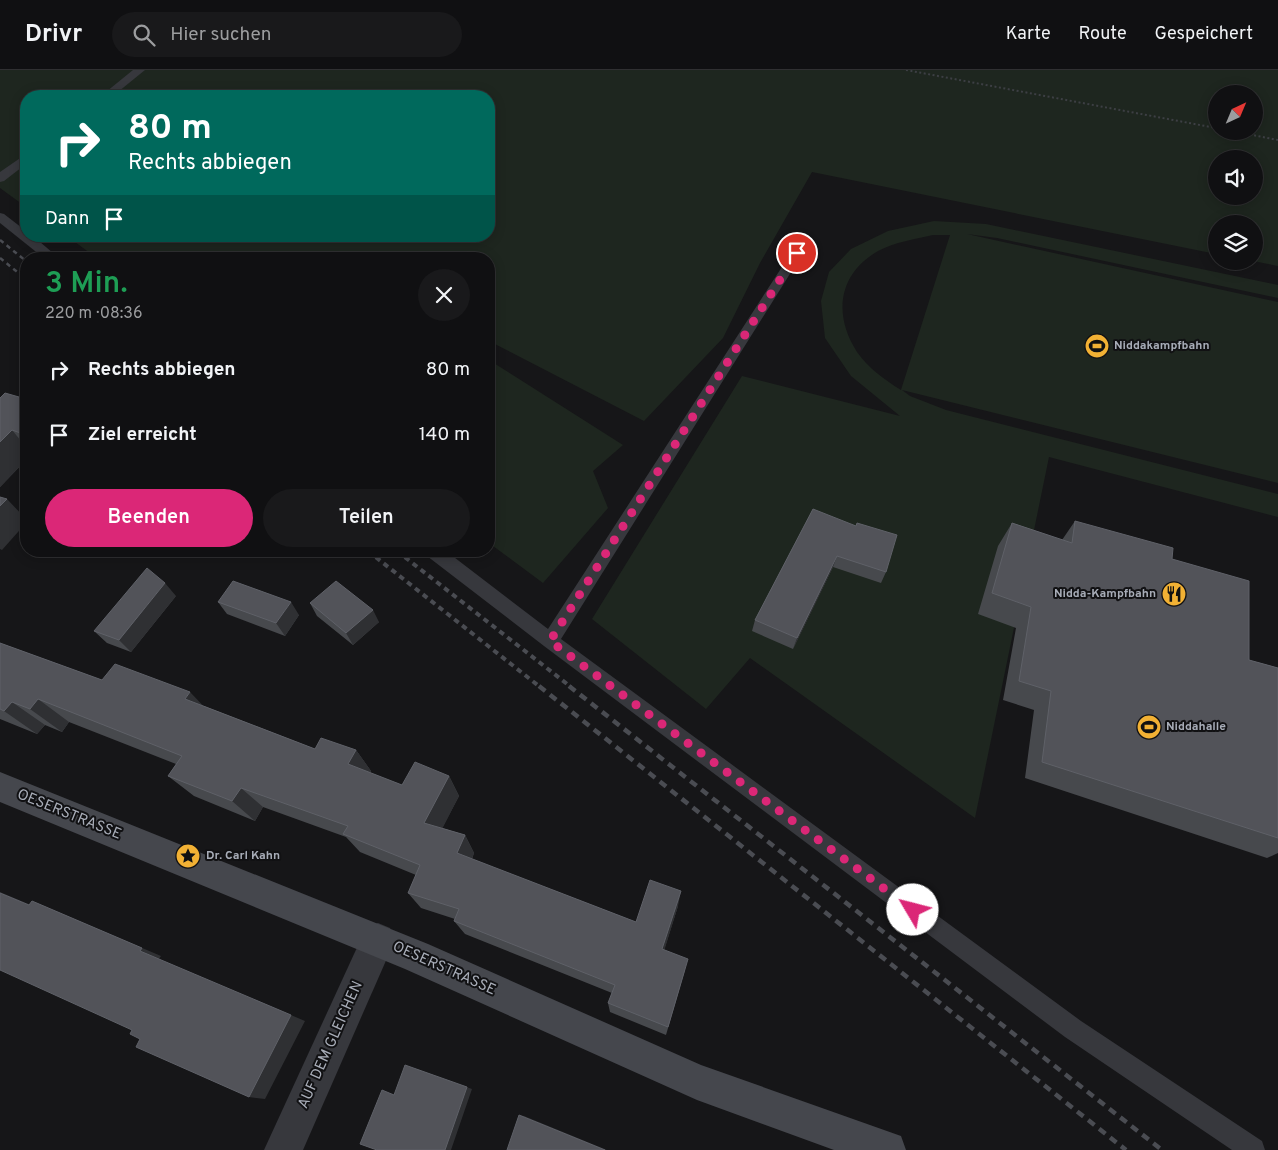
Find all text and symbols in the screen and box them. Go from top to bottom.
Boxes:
search box [112,12,462,57]
text: Drivr [25,20,82,50]
icon: search [130,21,158,49]
text: Hier suchen [170,23,272,47]
text: Karte [1006,23,1051,46]
text: Route [1079,23,1127,46]
text: Gespeichert [1155,23,1253,46]
north arrow [1208,85,1262,140]
map controls [1208,85,1263,270]
text: 80 m [128,107,212,151]
icon: right [45,110,110,175]
text: Rechts abbiegen [128,150,292,177]
button: sound [1208,150,1263,205]
icon: arrive [100,205,128,233]
text: Dann [45,207,90,231]
button: layers [1208,215,1263,270]
pin [776,232,818,274]
icon: arrive [783,239,811,267]
text: 3 Min. [45,266,128,303]
button: close [418,269,470,321]
text: 220 m · 08:36 [45,304,143,324]
sports icon: Niddakampfbahn [1084,333,1110,359]
place label: Niddakampfbahn [1114,338,1210,354]
icon: right [45,356,73,384]
text: Rechts abbiegen [88,358,236,382]
text: 80 m [426,358,470,382]
icon: arrive [45,421,73,449]
text: Ziel erreicht [88,423,197,447]
text: 140 m [419,423,470,447]
button: Beenden [45,489,253,547]
button: Teilen [263,489,470,547]
restaurant icon: Nidda-Kampfbahn [1161,581,1187,607]
place label: Nidda-Kampfbahn [1054,586,1156,602]
sports icon: Niddahalle [1136,714,1162,740]
place label: Niddahalle [1166,719,1226,735]
street label: OESERSTRASSE [14,785,124,845]
place icon: Dr. Carl Kahn [175,843,201,869]
place label: Dr. Carl Kahn [206,848,280,864]
position arrow [886,883,938,935]
street label: OESERSTRASSE [389,938,499,1000]
street label: AUF DEM GLEICHEN [294,978,368,1112]

